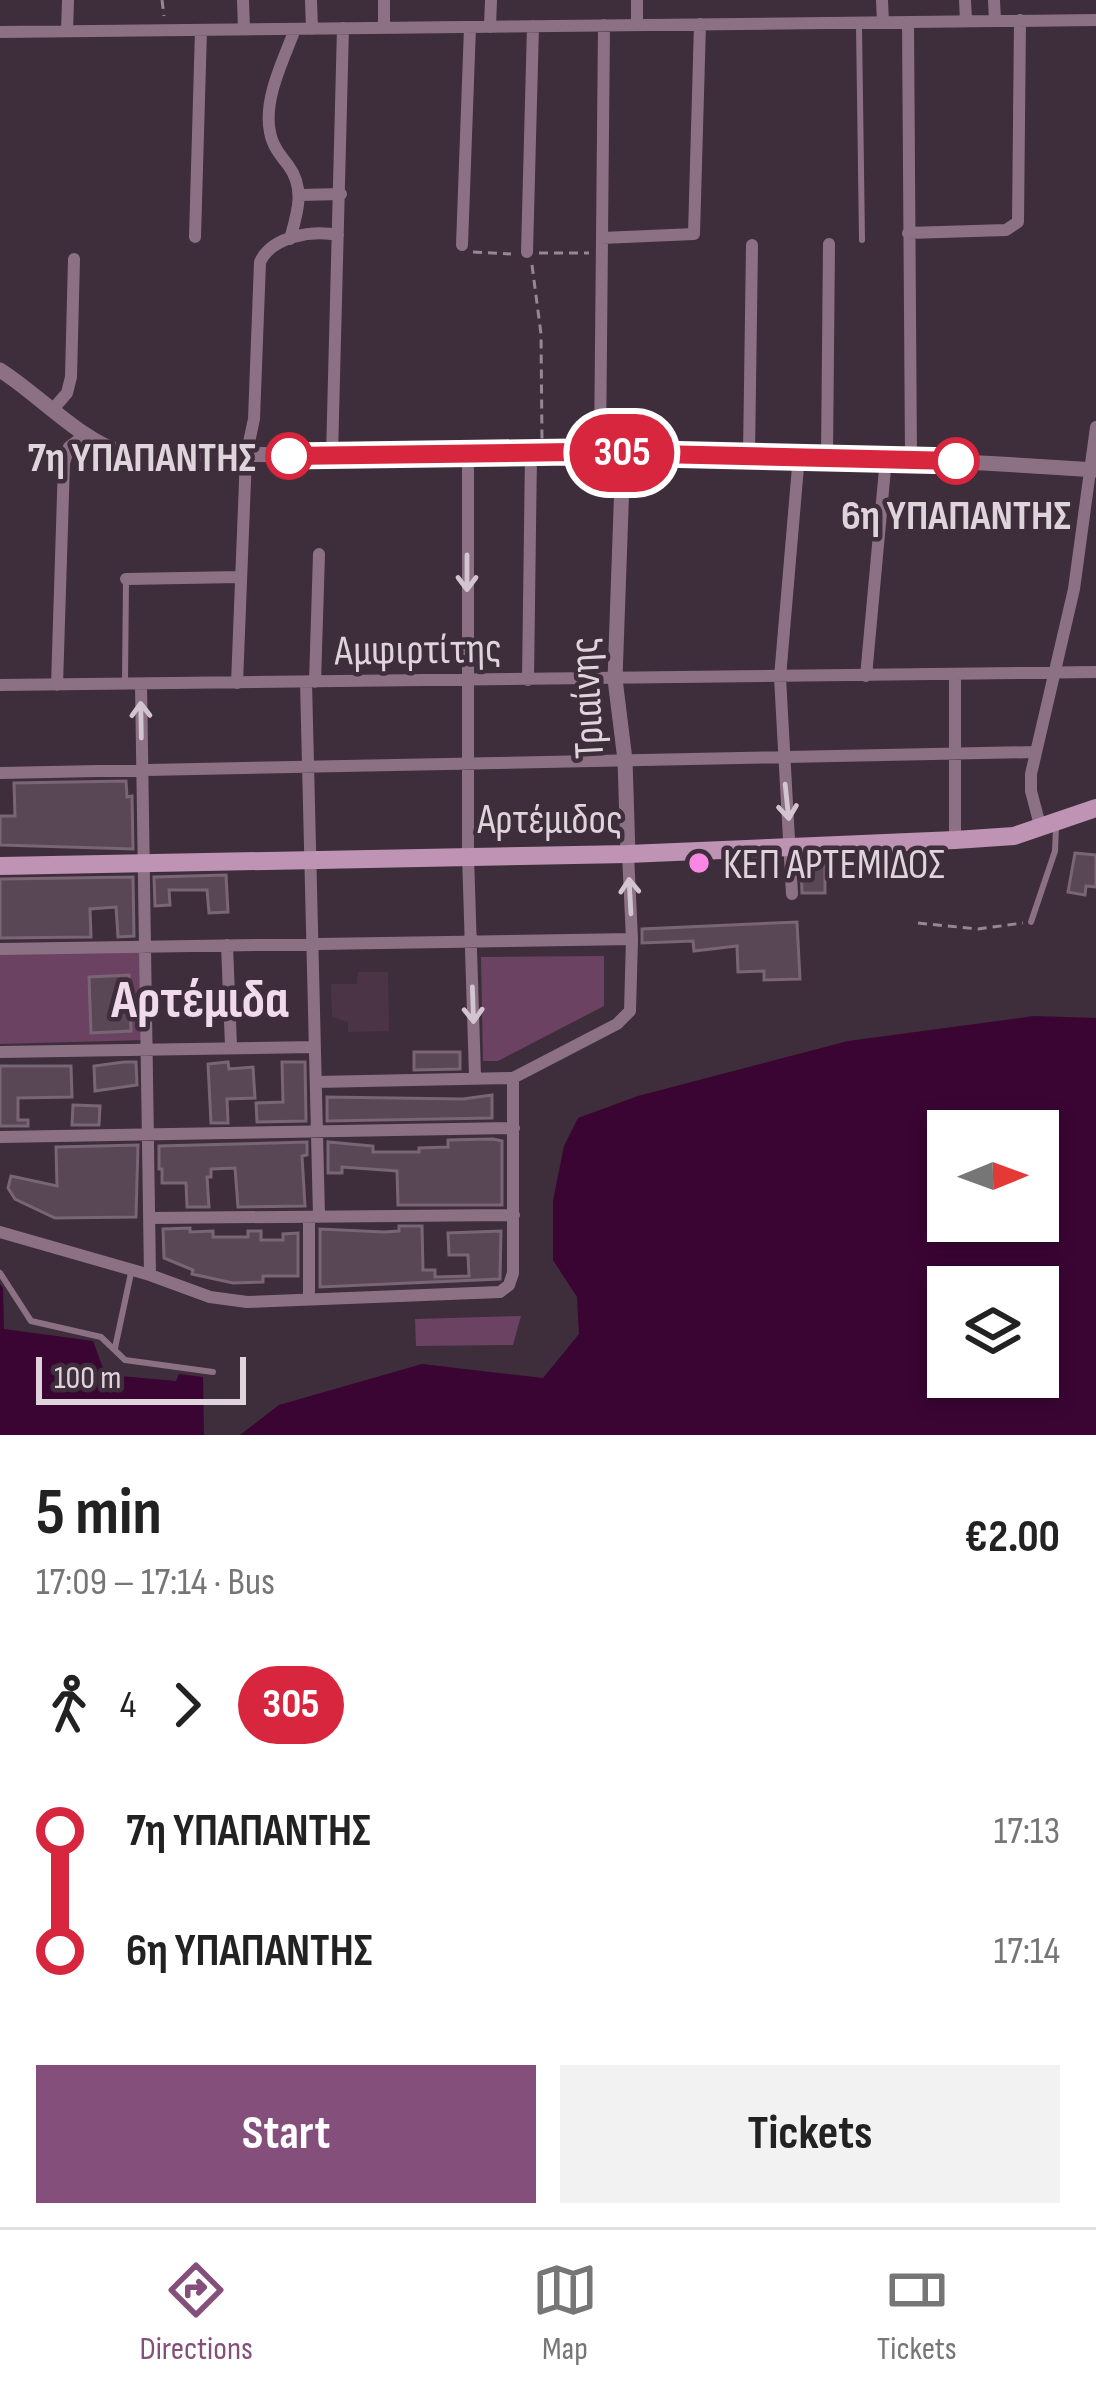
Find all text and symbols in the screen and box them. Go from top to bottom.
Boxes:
line badge: 305 [553,414,691,492]
text: 305 [593,427,651,478]
place label: 7η ΥΠΑΠΑΝΤΗΣ [28,433,256,484]
marker: 7η ΥΠΑΠΑΝΤΗΣ [267,434,311,478]
marker: 6η ΥΠΑΠΑΝΤΗΣ [934,439,978,483]
place label: 6η ΥΠΑΠΑΝΤΗΣ [841,491,1071,542]
one-way arrow [456,553,478,592]
street label: Αμφιρτίτης [333,624,502,677]
street label: Τριαίνης [559,636,616,760]
one-way arrow [130,701,153,740]
one-way arrow [776,782,799,821]
street label: Αρτέμιδος [476,795,623,846]
place label: ΚΕΠ ΑΡΤΕΜΙΔΟΣ [723,840,945,891]
marker: ΚΕΠ ΑΡΤΕΜΙΔΟΣ [686,850,712,876]
one-way arrow [618,878,641,917]
district label: Αρτέμιδα [110,968,289,1033]
one-way arrow [461,985,484,1024]
north arrow [927,1110,1059,1242]
map controls [927,1110,1059,1398]
button: layers [927,1266,1059,1398]
scale bar [36,1351,246,1404]
text: 100 m [54,1358,121,1398]
text: 5 min [36,1474,162,1553]
text: €2.00 [965,1510,1060,1565]
text: 17:09 – 17:14 · Bus [36,1559,275,1606]
icon: walk [36,1672,102,1738]
icon: forward [154,1672,220,1738]
text: 305 [262,1679,320,1730]
text: 4 [120,1682,136,1729]
text: 7η ΥΠΑΠΑΝΤΗΣ [126,1804,371,1859]
text: 17:13 [994,1808,1060,1855]
text: 6η ΥΠΑΠΑΝΤΗΣ [126,1924,372,1979]
text: 17:14 [994,1928,1060,1975]
button: Start [36,2065,536,2203]
button: Tickets [560,2065,1060,2203]
tab: Directions [139,2257,253,2369]
tab: Map [532,2257,598,2369]
tab: Tickets [877,2257,957,2369]

